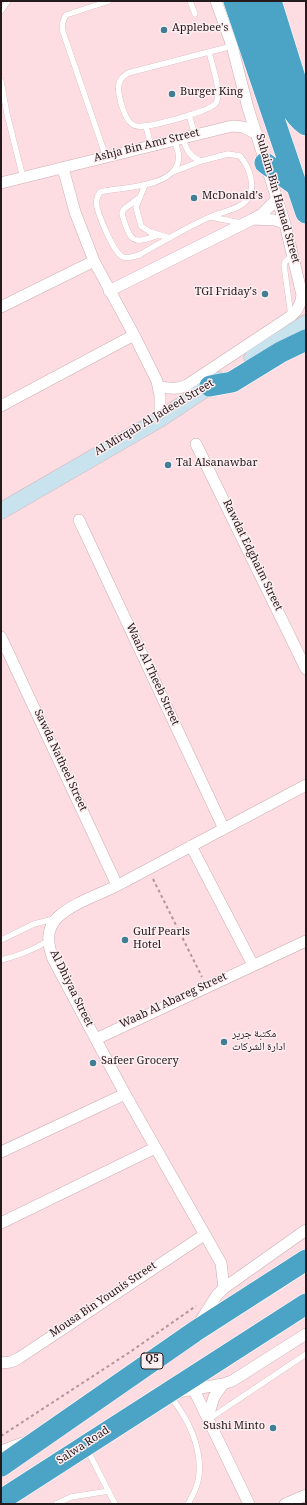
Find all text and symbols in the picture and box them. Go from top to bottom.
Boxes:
place label: Applebee's [172,23,228,37]
marker: Applebee's [159,25,169,35]
place label: Burger King [180,87,243,101]
marker: Burger King [167,89,177,99]
street label: Ashja Bin Amr Street [93,127,201,167]
street label: Suhaim Bin Hamad Street [251,133,301,265]
place label: McDonald's [202,191,263,205]
marker: McDonald's [189,193,199,203]
place label: TGI Friday's [195,287,257,301]
marker: TGI Friday's [260,289,270,299]
street label: Al Mirqab Al Jadeed Street [93,378,217,460]
place label: Tal Alsanawbar [176,458,258,472]
marker: Tal Alsanawbar [163,460,173,470]
street label: Rawdat Edghaim Street [218,498,284,614]
street label: Waab Al Theeb Street [122,622,180,728]
street label: Sawda Natheel Street [30,708,88,814]
place label: Gulf Pearls Hotel [133,927,190,953]
marker: Gulf Pearls Hotel [120,935,130,945]
street label: Al Dhiyaa Street [46,948,94,1030]
street label: Waab Al Abareg Street [118,971,230,1033]
place label: مكتبة جرير ادارة الشركات [232,1029,285,1055]
marker: مكتبة جرير ادارة الشركات [219,1037,229,1047]
place label: Safeer Grocery [101,1056,179,1070]
marker: Safeer Grocery [88,1058,98,1068]
street label: Mousa Bin Younis Street [48,1260,160,1342]
road number: Q5 [141,1353,163,1369]
place label: Sushi Minto [203,1421,265,1435]
marker: Sushi Minto [268,1423,278,1433]
street label: Salwa Road [55,1425,113,1469]

